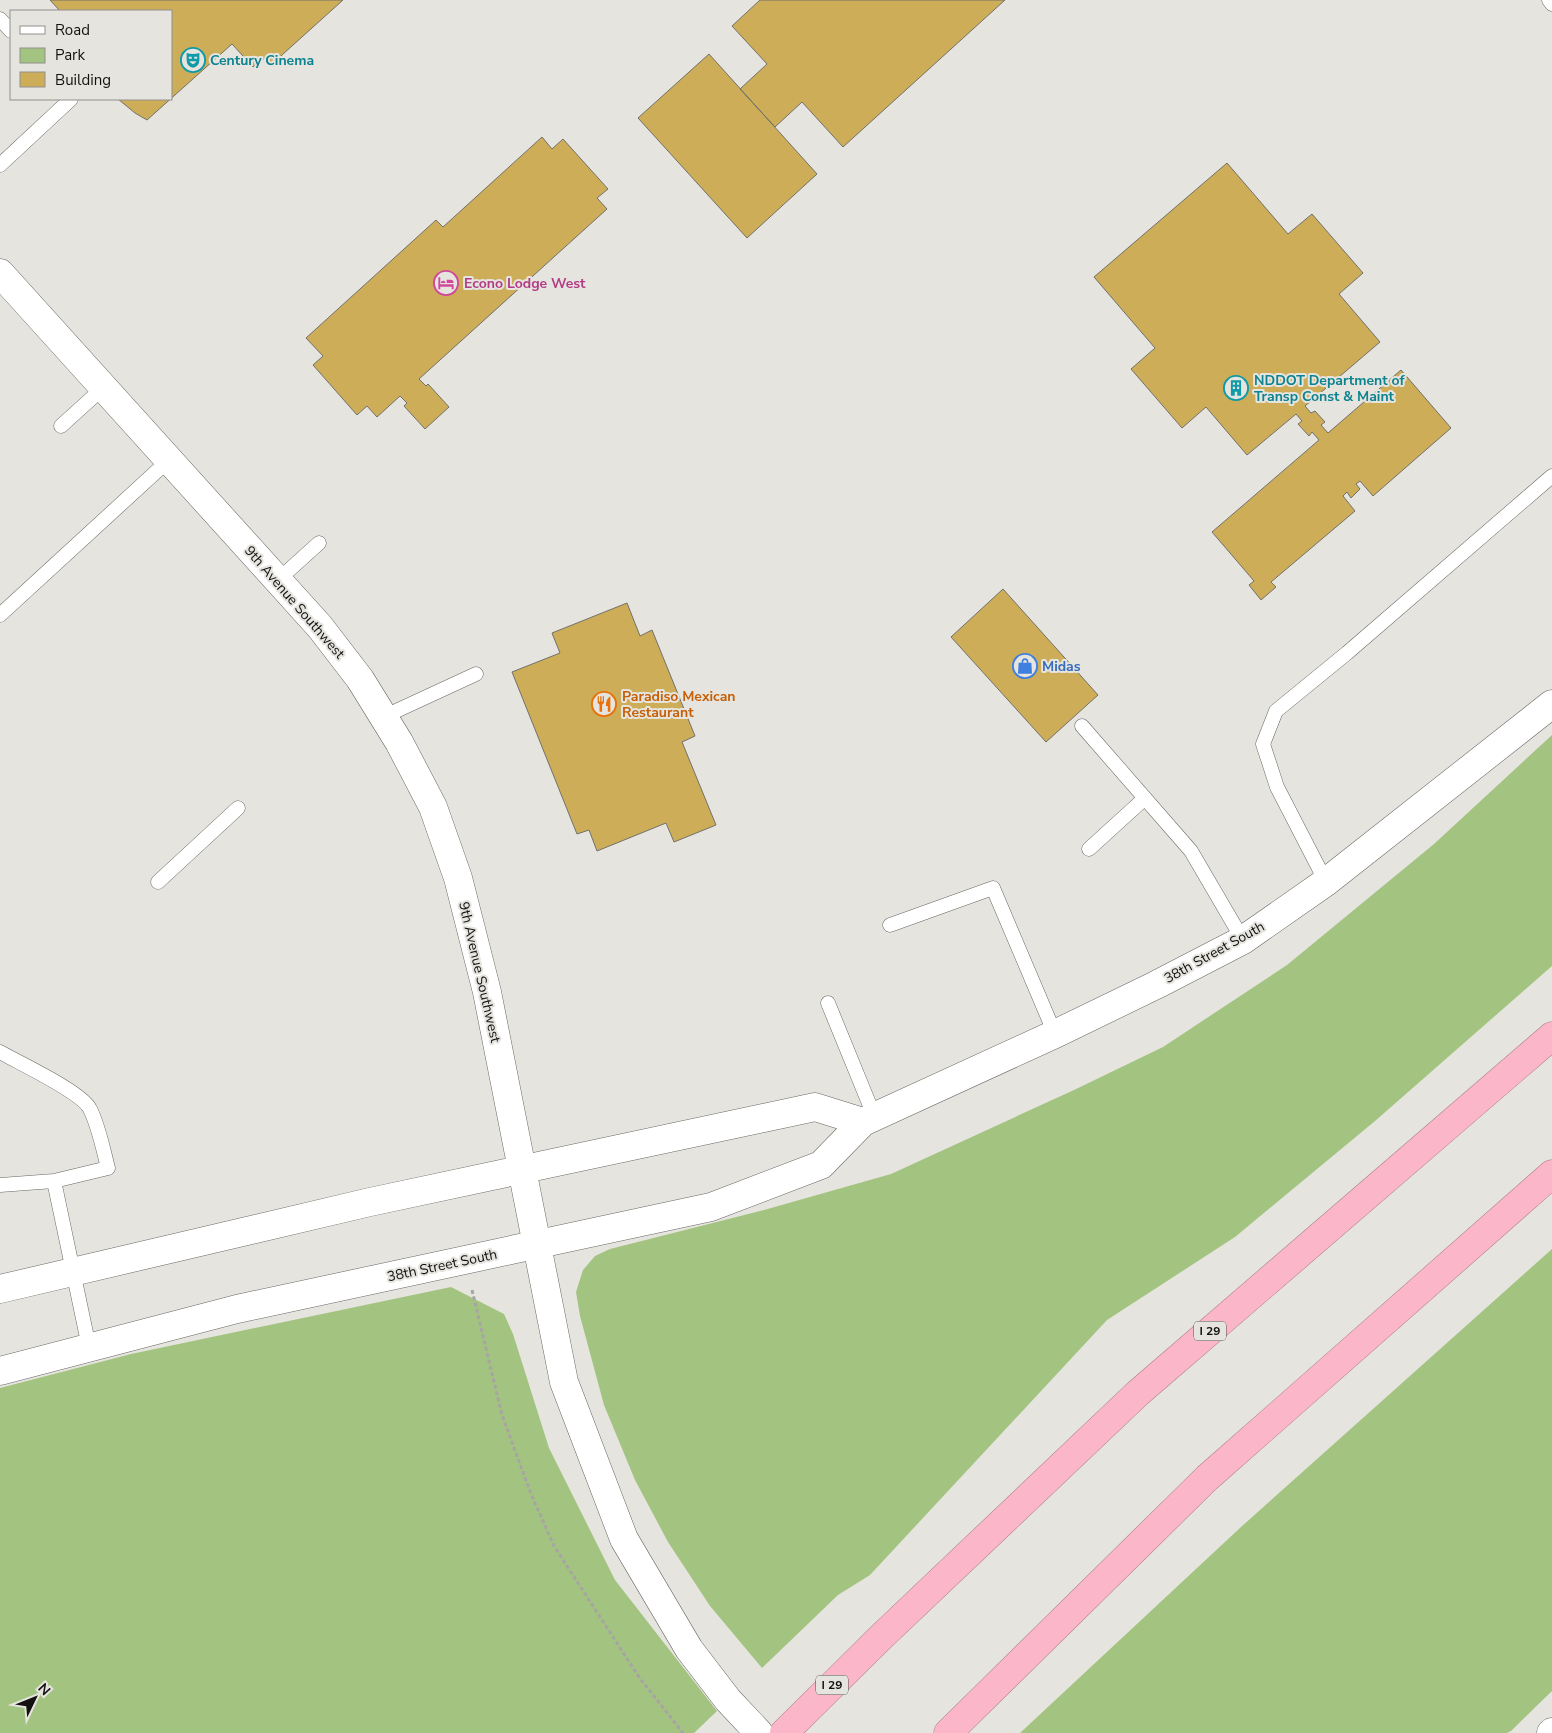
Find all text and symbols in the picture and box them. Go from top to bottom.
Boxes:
legend [10,10,172,100]
text: Road [55,20,90,40]
text: Park [55,45,85,65]
theatre icon: Century Cinema [180,47,206,73]
place label: Century Cinema [210,51,314,70]
text: Building [55,70,111,90]
hotel icon: Econo Lodge West [433,270,459,296]
place label: Econo Lodge West [464,274,586,293]
place label: NDDOT Department of Transp Const & Maint [1254,371,1405,406]
building icon: NDDOT Department of Transp Const & Maint [1223,375,1249,401]
street label: 9th Avenue Southwest [240,542,349,663]
shop icon: Midas [1012,653,1038,679]
place label: Midas [1042,657,1081,676]
place label: Paradiso Mexican Restaurant [622,687,736,722]
restaurant icon: Paradiso Mexican Restaurant [591,691,617,717]
street label: 9th Avenue Southwest [454,900,505,1044]
street label: 38th Street South [1161,917,1268,988]
street label: 38th Street South [385,1245,499,1286]
road number: I 29 [1194,1322,1226,1340]
north arrow [10,1673,60,1723]
road number: I 29 [816,1676,848,1694]
text: N [34,1679,55,1700]

